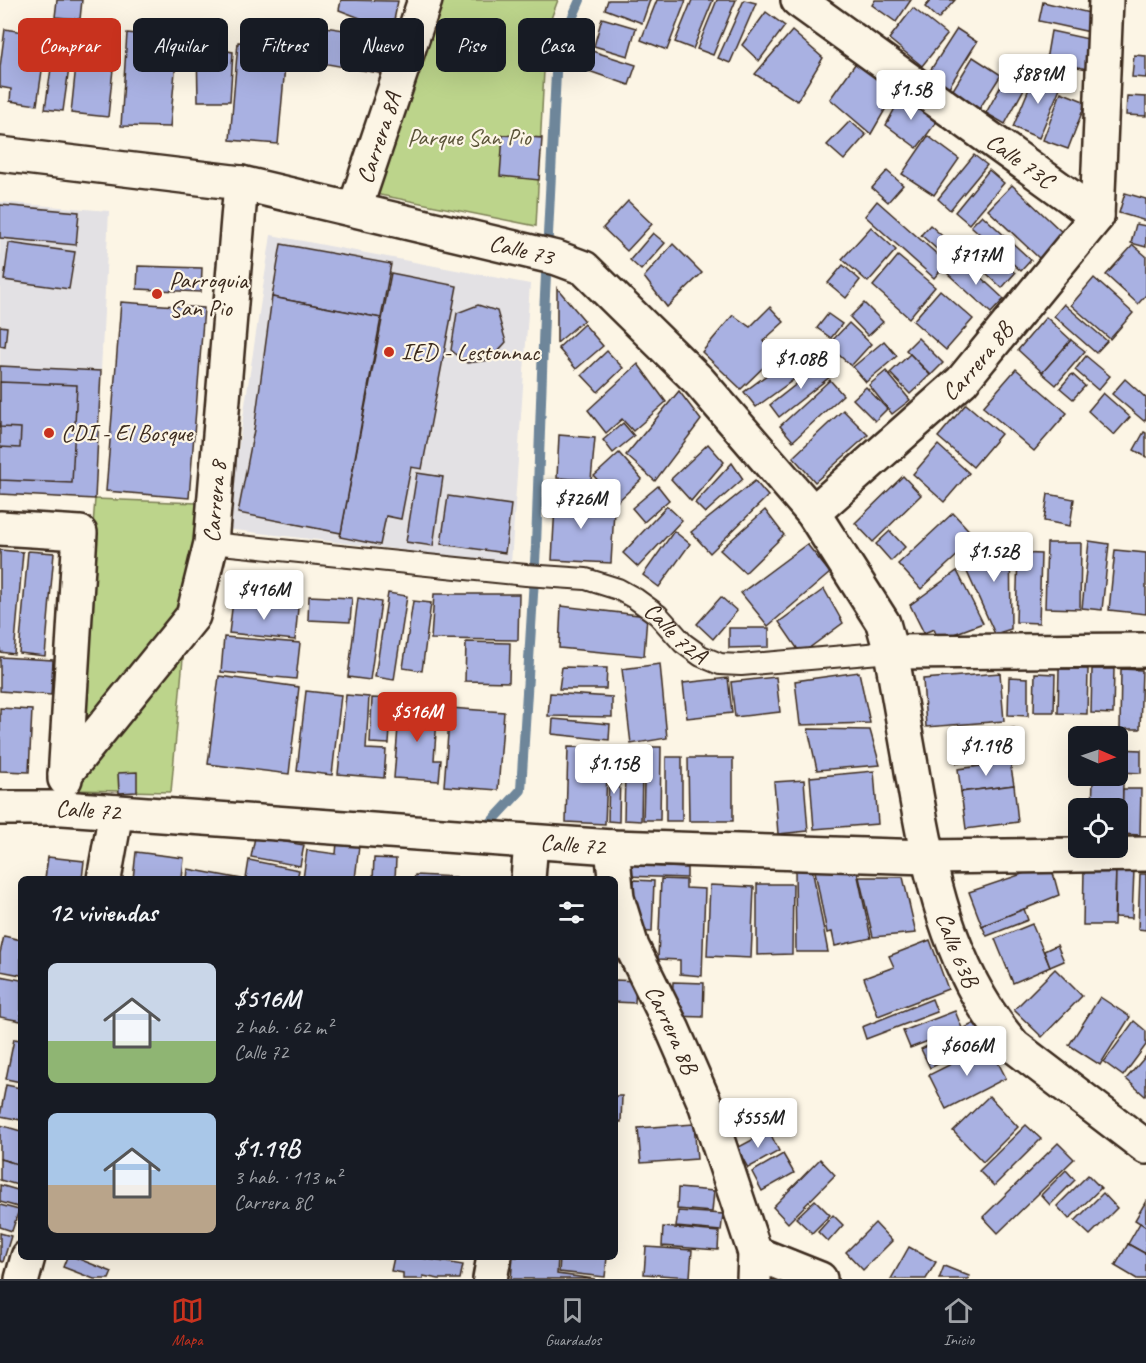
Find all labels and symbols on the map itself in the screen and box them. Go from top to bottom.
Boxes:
pin: $889M [996,54,1080,105]
pin: $1.5B [869,70,953,121]
street label: Carrera 8A [349,88,408,187]
park label: Parque San Pio [407,122,532,152]
street label: Calle 73C [980,126,1062,197]
street label: Calle 73 [486,227,559,272]
pin: $717M [934,235,1018,286]
place label: Parroquia San Pio [169,265,249,323]
marker: Parroquia San Pio [150,287,164,301]
street label: Carrera 8B [935,314,1020,407]
place label: IED - Lestonnac [401,337,541,367]
pin: $1.08B [752,339,850,390]
marker: IED - Lestonnac [382,345,396,359]
place label: CDI - El Bosque [61,418,195,448]
marker: CDI - El Bosque [42,426,56,440]
street label: Carrera 8 [196,457,233,544]
pin: $726M [539,479,623,530]
pin: $1.52B [945,532,1043,583]
pin: $416M [222,570,306,621]
street label: Calle 72A [638,595,714,671]
pin: $516M [375,692,459,743]
pin: $1.19B [937,726,1035,777]
north arrow [1068,726,1128,786]
pin: $1.15B [565,744,663,795]
street label: Calle 72 [55,793,124,827]
street label: Calle 72 [539,827,608,862]
street label: Calle 63B [929,909,987,993]
street label: Carrera 8B [638,980,706,1080]
pin: $606M [925,1026,1009,1077]
pin: $555M [716,1098,800,1149]

